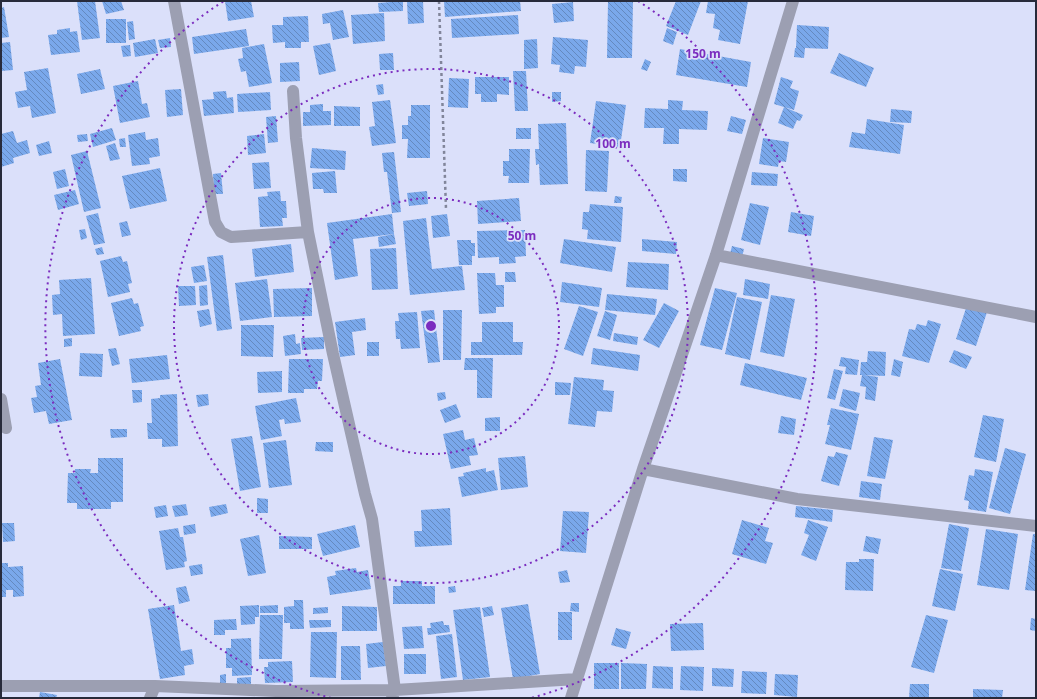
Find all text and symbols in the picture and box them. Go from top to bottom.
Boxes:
text: 150 m [685,45,721,62]
text: 100 m [595,135,631,152]
text: 50 m [508,227,536,244]
centre of rings [424,319,438,333]

